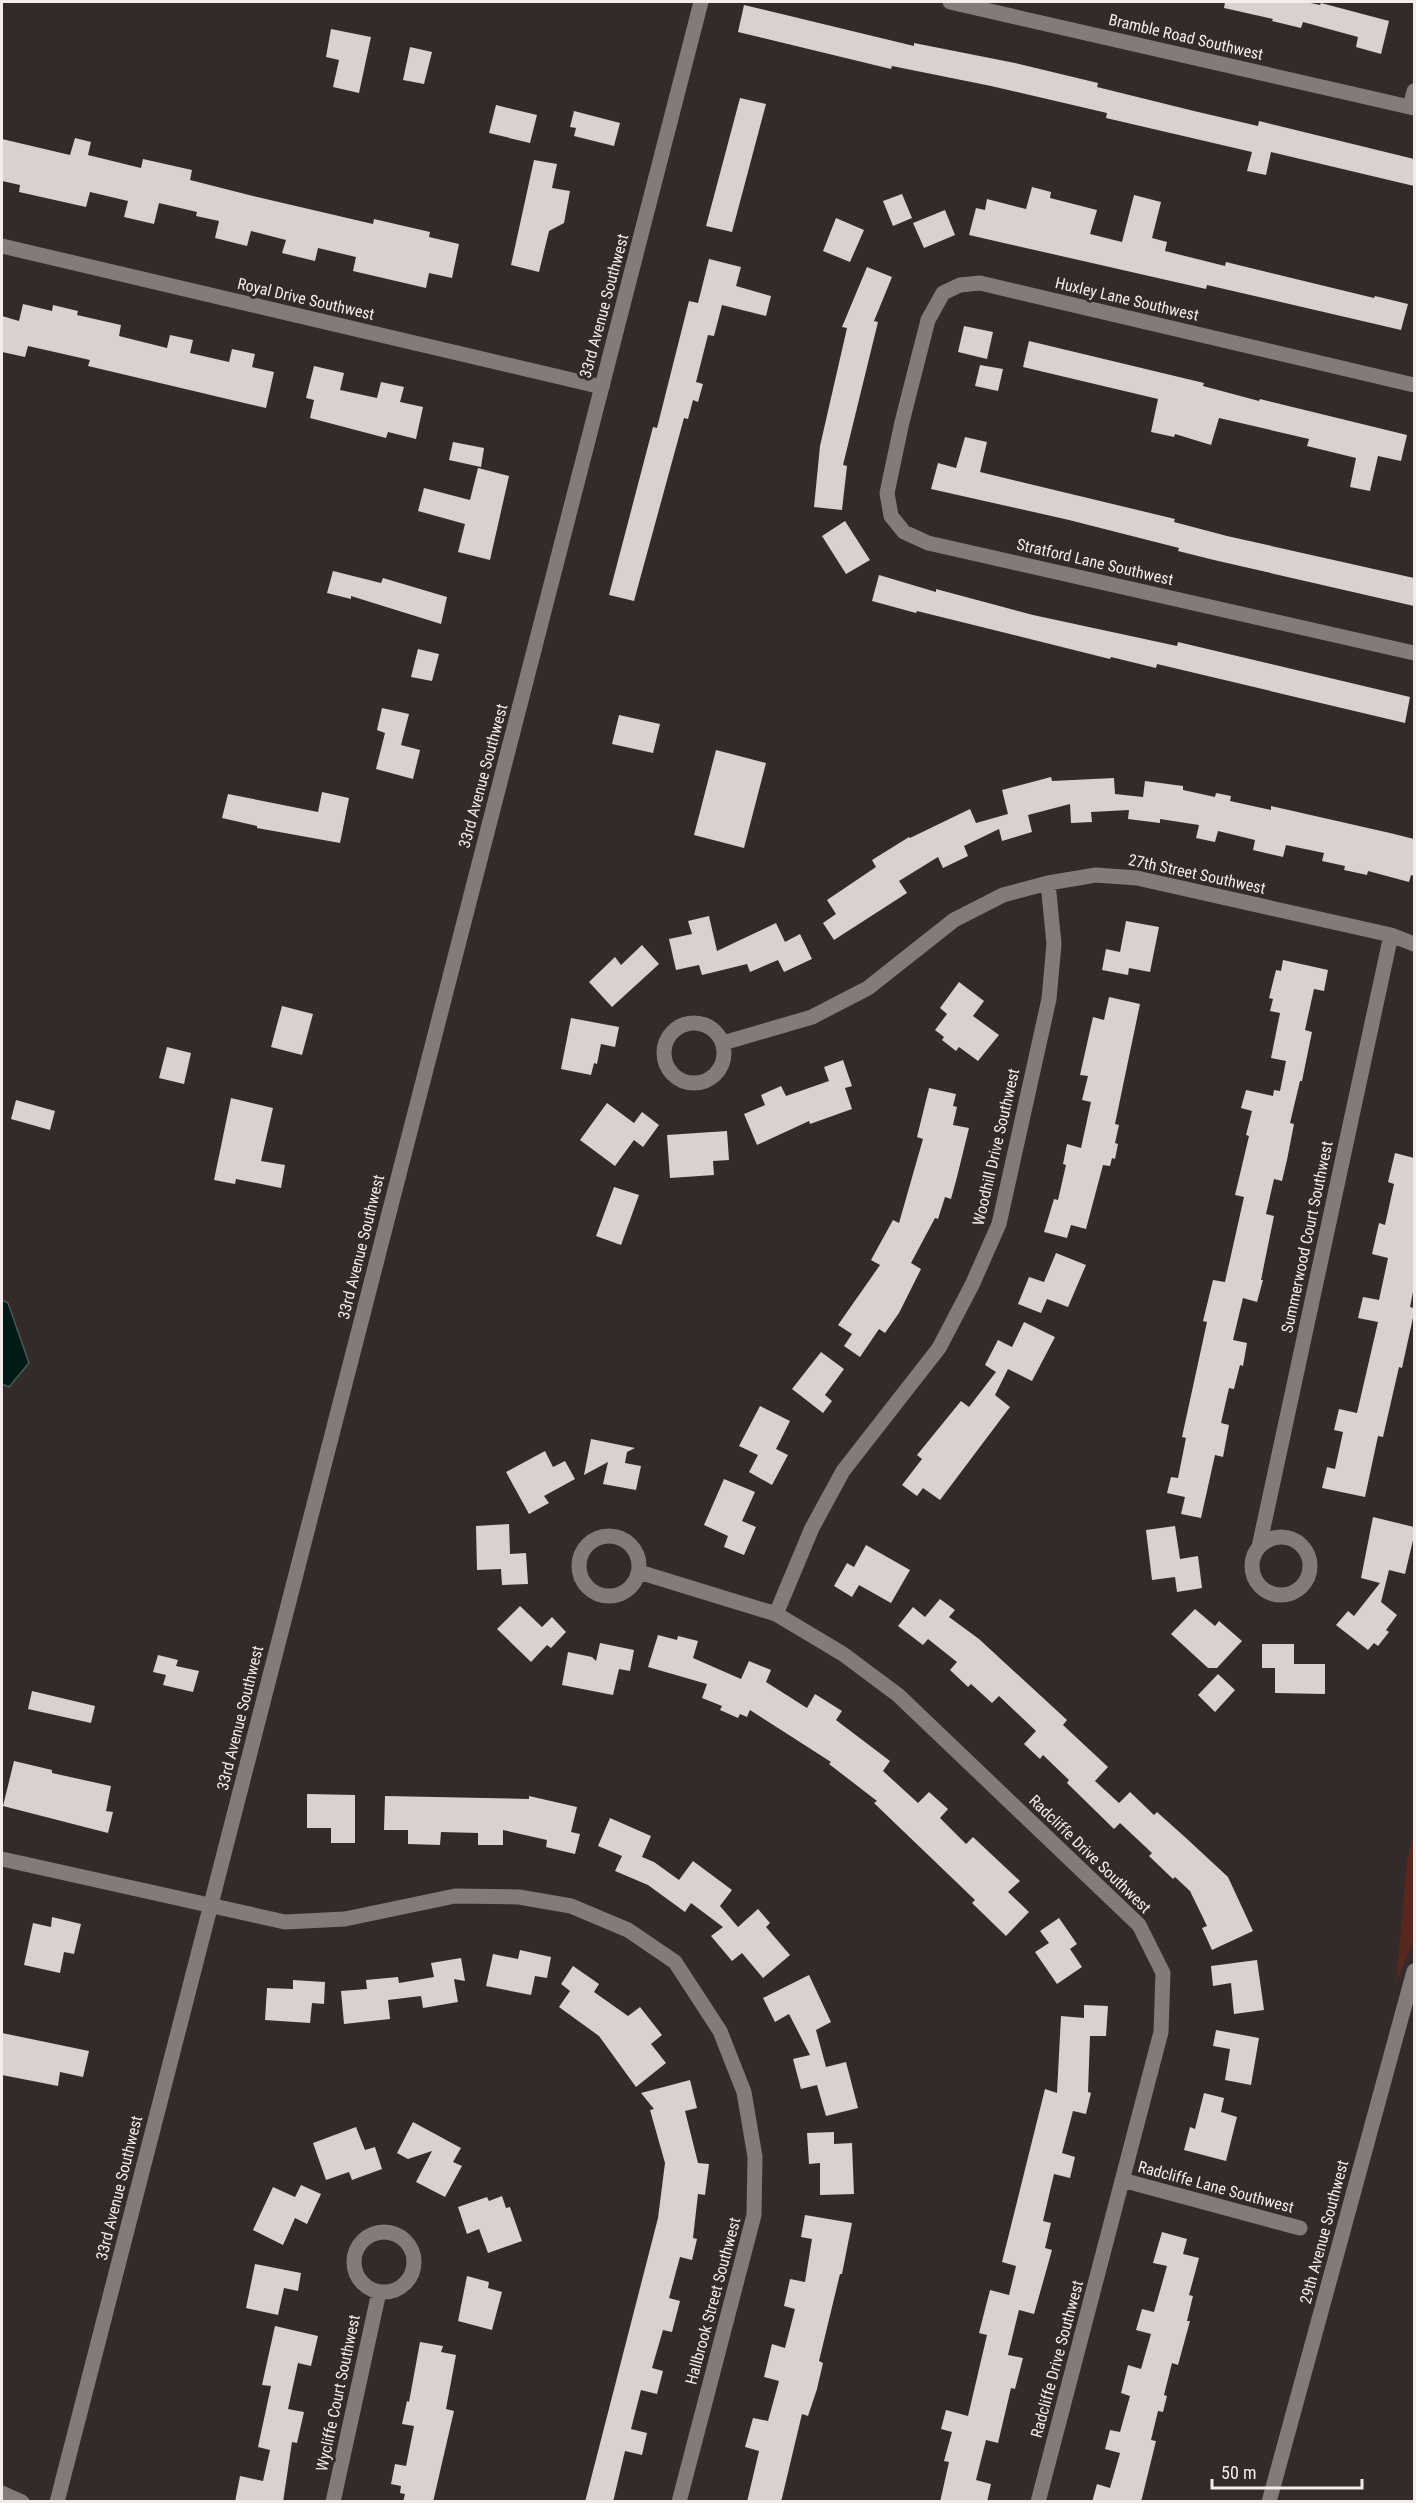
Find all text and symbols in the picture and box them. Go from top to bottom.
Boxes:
street label: Bramble Road Southwest [1107,10,1265,64]
street label: 33rd Avenue Southwest [576,232,632,380]
street label: Huxley Lane Southwest [1053,273,1201,325]
street label: Royal Drive Southwest [236,274,377,324]
street label: Stratford Lane Southwest [1015,535,1175,589]
street label: 33rd Avenue Southwest [455,702,511,850]
street label: 27th Street Southwest [1127,850,1267,898]
street label: Woodhill Drive Southwest [969,1066,1023,1227]
street label: Summerwood Court Southwest [1277,1139,1337,1335]
street label: 33rd Avenue Southwest [334,1172,388,1321]
street label: 33rd Avenue Southwest [213,1643,267,1792]
street label: Radcliffe Drive Southwest [1025,1791,1155,1917]
street label: 33rd Avenue Southwest [92,2113,146,2262]
street label: Radcliffe Lane Southwest [1136,2157,1296,2217]
street label: 29th Avenue Southwest [1296,2158,1352,2306]
street label: Hallbrook Street Southwest [682,2215,745,2387]
street label: Radcliffe Drive Southwest [1027,2278,1087,2440]
street label: Wycliffe Court Southwest [312,2313,364,2473]
scale bar [1212,2452,1362,2490]
text: 50 m [1221,2462,1256,2483]

